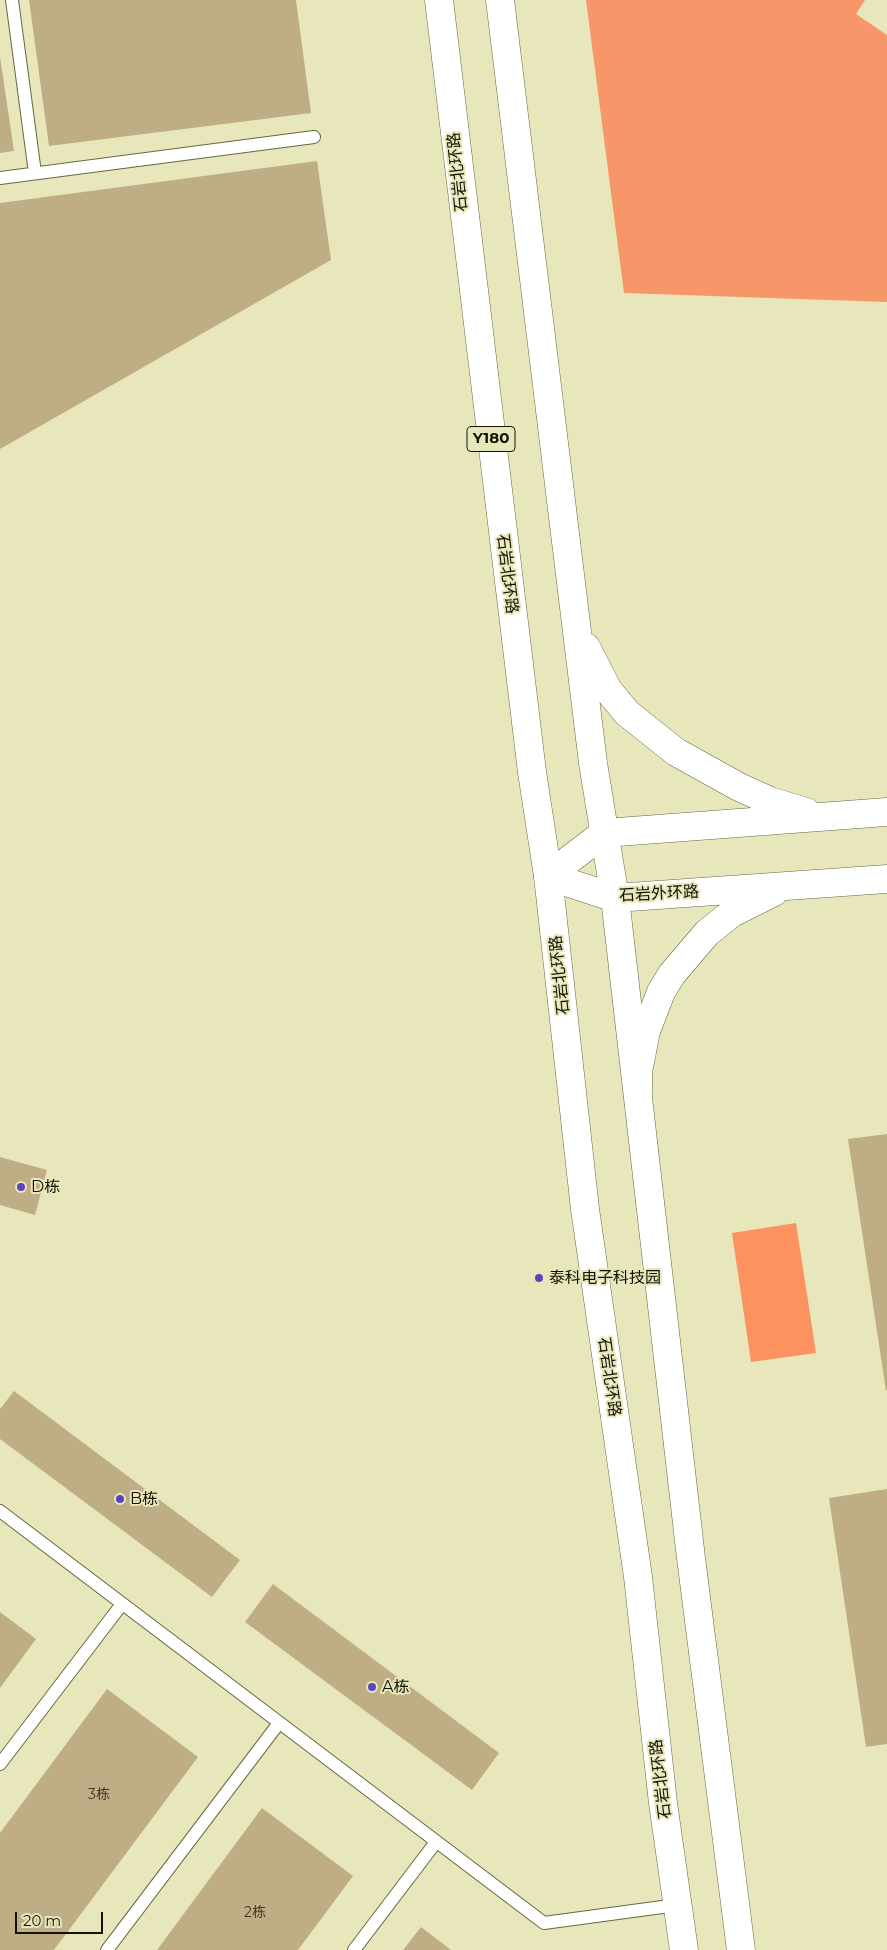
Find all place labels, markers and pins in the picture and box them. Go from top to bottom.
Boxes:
place label: D栋 [31,1177,60,1197]
marker: D栋 [15,1181,27,1193]
place label: 泰科电子科技园 [549,1268,661,1288]
marker: 泰科电子科技园 [533,1272,545,1284]
place label: B栋 [130,1489,158,1509]
marker: B栋 [114,1493,126,1505]
place label: A栋 [382,1677,409,1697]
marker: A栋 [366,1681,378,1693]

